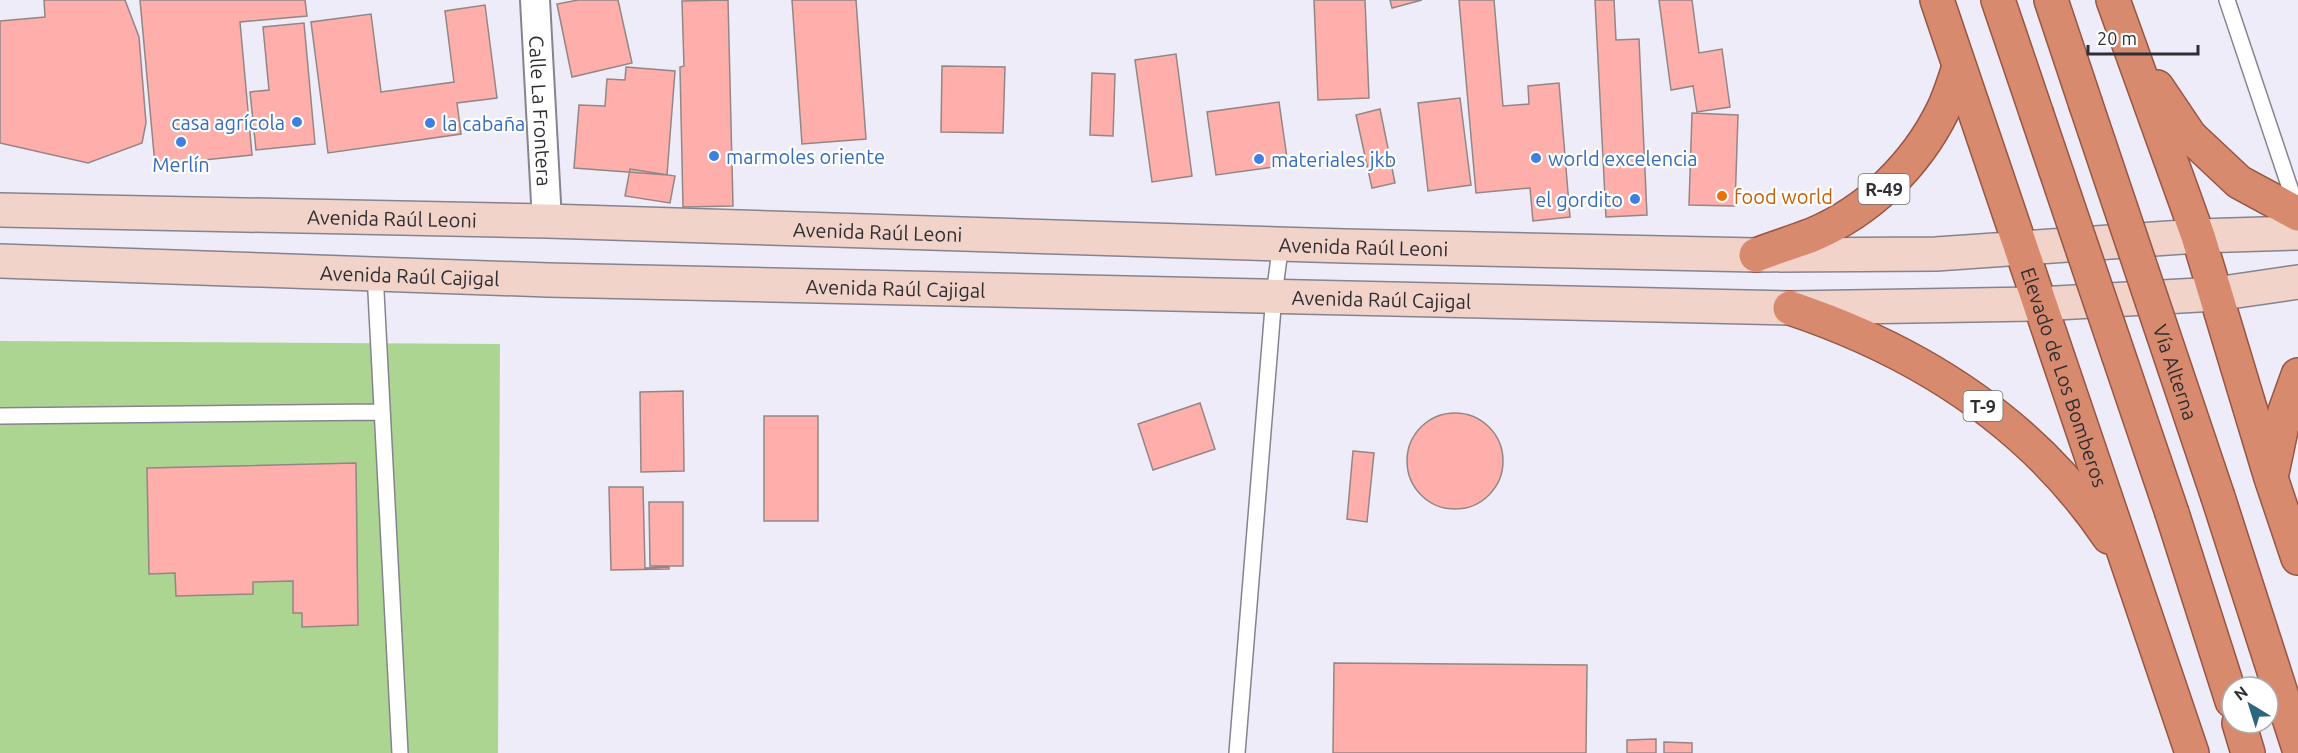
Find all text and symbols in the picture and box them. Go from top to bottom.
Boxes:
scale bar [2088,18,2198,56]
text: 20 m [2097,28,2137,48]
street label: Calle La Frontera [525,35,557,187]
place label: casa agrícola [171,111,285,134]
place label: la cabaña [442,112,525,135]
marker: casa agrícola [290,115,304,129]
marker: la cabaña [423,116,437,130]
marker: Merlín [174,135,188,149]
place label: marmoles oriente [726,145,885,168]
place label: world excelencia [1548,147,1698,170]
place label: materiales jkb [1271,148,1396,171]
marker: marmoles oriente [707,149,721,163]
marker: world excelencia [1529,151,1543,165]
marker: materiales jkb [1252,152,1266,166]
place label: Merlín [152,153,210,176]
road number: R-49 [1858,174,1910,204]
place label: food world [1734,185,1833,208]
place label: el gordito [1535,188,1623,211]
marker: food world [1715,189,1729,203]
marker: el gordito [1628,192,1642,206]
street label: Avenida Raúl Leoni [307,205,477,231]
street label: Avenida Raúl Leoni [793,217,963,246]
street label: Avenida Raúl Leoni [1278,232,1449,260]
street label: Avenida Raúl Cajigal [320,261,500,290]
street label: Elevado de Los Bomberos [2017,264,2113,490]
street label: Avenida Raúl Cajigal [805,274,986,301]
street label: Avenida Raúl Cajigal [1291,285,1472,312]
street label: Vía Alterna [2149,321,2203,423]
road number: T-9 [1964,391,2002,421]
north arrow [2220,675,2280,735]
text: N [2231,682,2251,704]

